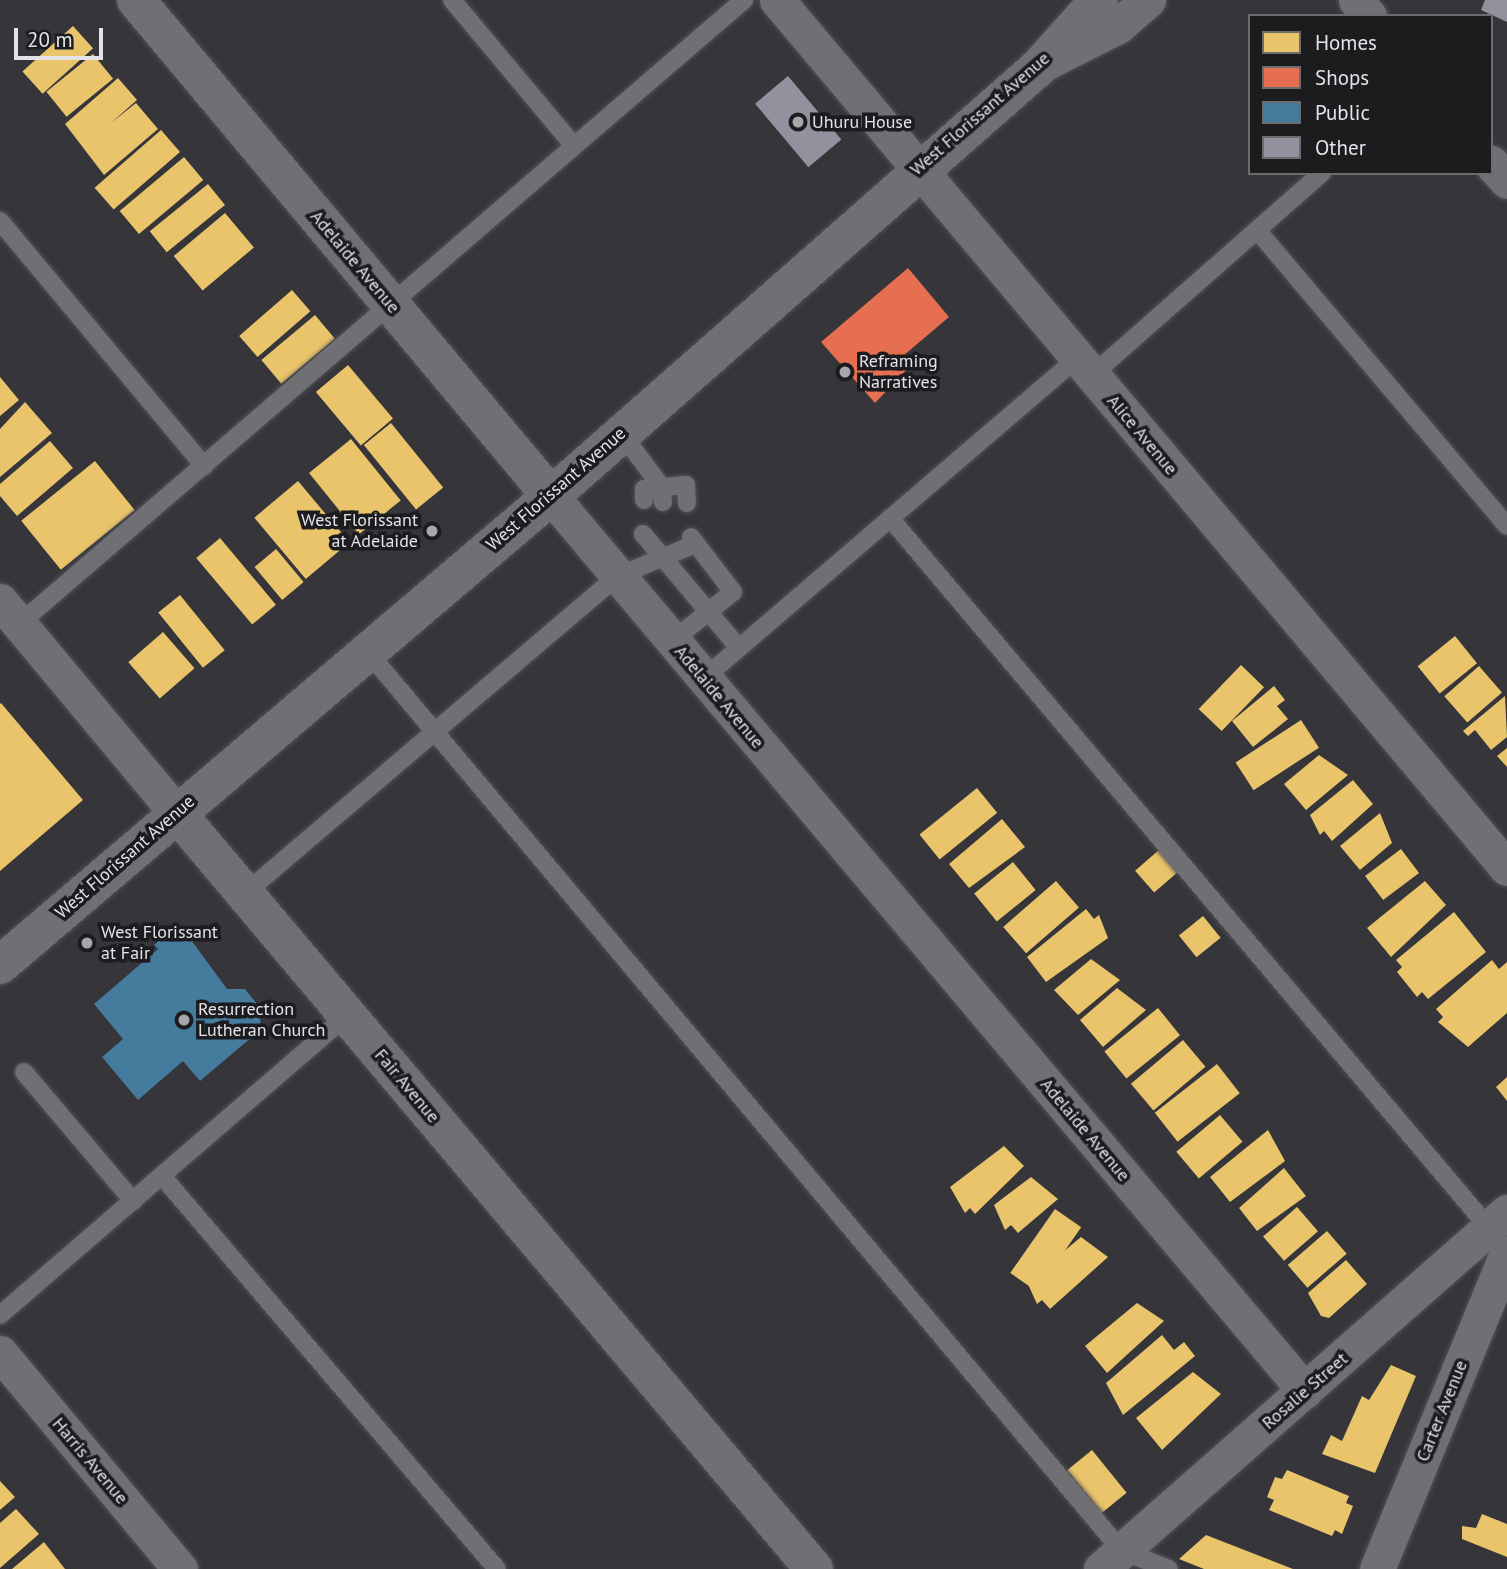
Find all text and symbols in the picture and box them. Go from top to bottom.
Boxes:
scale bar [18,14,107,58]
legend [1248,14,1493,175]
text: 20 m [27,26,73,53]
text: Homes [1315,29,1377,56]
street label: West Florissant Avenue [906,47,1054,181]
text: Shops [1315,64,1369,91]
text: Public [1315,99,1370,126]
place label: Uhuru House [812,111,912,133]
marker: Uhuru House [790,114,806,130]
text: Other [1315,134,1366,161]
street label: Adelaide Avenue [306,206,404,318]
place label: Reframing Narratives [859,351,938,394]
marker: Reframing Narratives [837,364,853,380]
street label: Alice Avenue [1102,390,1182,480]
street label: West Florissant Avenue [482,422,630,556]
place label: West Florissant at Adelaide [301,510,418,552]
marker: West Florissant at Adelaide [424,523,440,539]
street label: Adelaide Avenue [670,641,768,753]
street label: West Florissant Avenue [51,790,199,924]
place label: West Florissant at Fair [101,922,218,964]
marker: West Florissant at Fair [79,935,95,951]
place label: Resurrection Lutheran Church [198,999,325,1042]
marker: Resurrection Lutheran Church [176,1012,192,1028]
street label: Fair Avenue [370,1045,444,1127]
street label: Adelaide Avenue [1036,1074,1134,1186]
street label: Rosalie Street [1258,1348,1352,1434]
street label: Carter Avenue [1412,1357,1472,1465]
street label: Harris Avenue [47,1413,133,1509]

